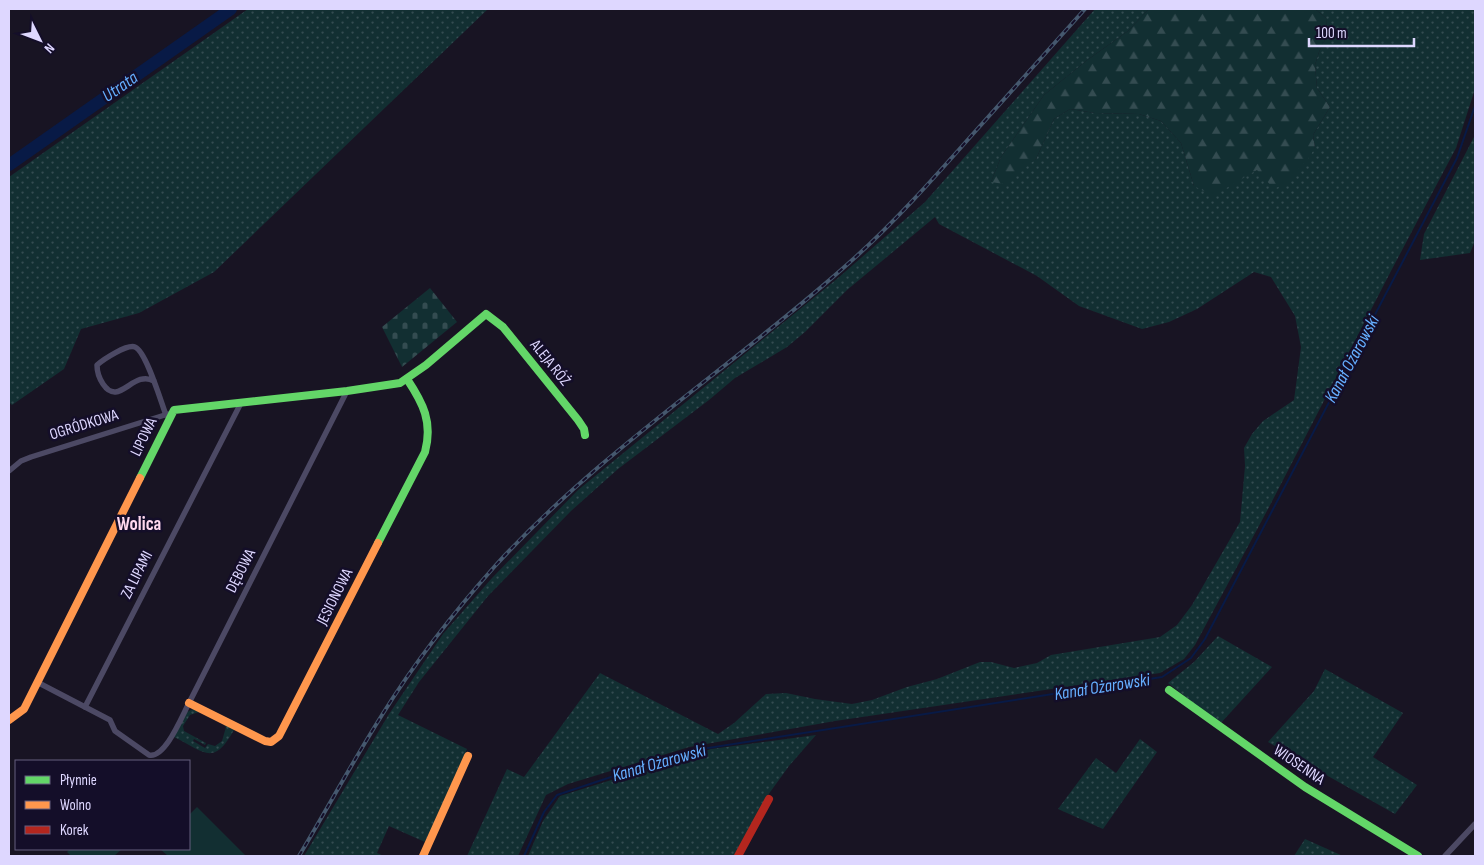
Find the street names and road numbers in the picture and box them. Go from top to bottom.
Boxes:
street label: ALEJA RÓŻ [525,335,574,390]
street label: OGRÓDKOWA [47,406,121,444]
street label: LIPOWA [127,414,162,459]
street label: DĘBOWA [222,546,260,596]
street label: ZA LIPAMI [117,548,157,602]
street label: JESIONOWA [312,566,357,629]
street label: WIOSENNA [1270,741,1328,789]

